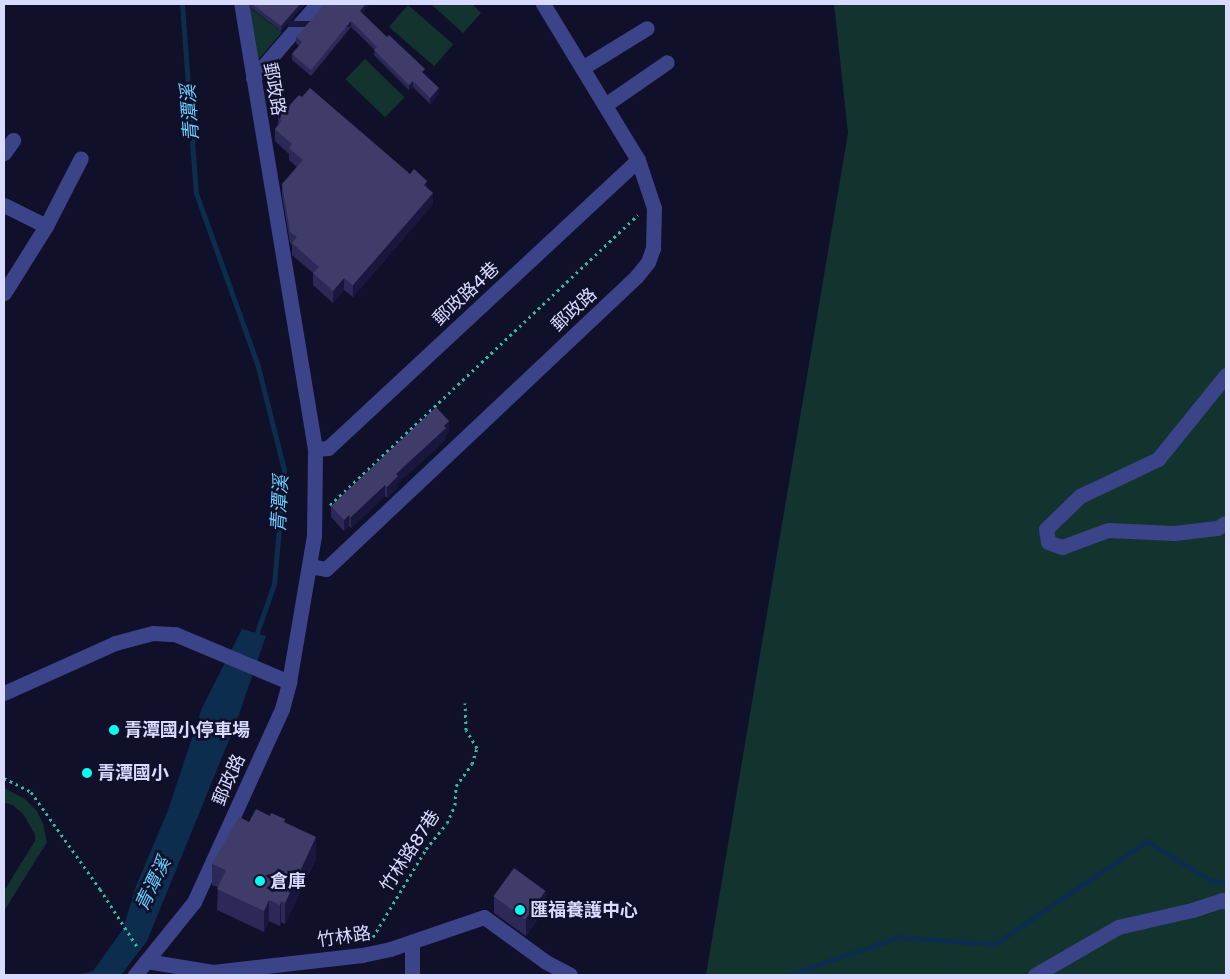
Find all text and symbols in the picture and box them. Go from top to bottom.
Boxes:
street label: 郵政路 [259,61,289,117]
water label: 青潭溪 [177,84,203,142]
street label: 郵政路4巷 [428,258,504,330]
street label: 郵政路 [547,284,601,336]
water label: 青潭溪 [267,475,293,533]
place label: 青潭國小停車場 [124,719,250,741]
marker: 青潭國小停車場 [108,724,120,736]
street label: 郵政路 [208,751,250,809]
place label: 青潭國小 [97,762,169,784]
marker: 青潭國小 [81,767,93,779]
street label: 竹林路87巷 [376,806,444,896]
water label: 青潭溪 [130,853,176,915]
place label: 倉庫 [270,870,306,892]
marker: 倉庫 [254,875,266,887]
place label: 匯福養護中心 [530,899,638,921]
marker: 匯福養護中心 [514,904,526,916]
street label: 竹林路 [316,923,372,951]

